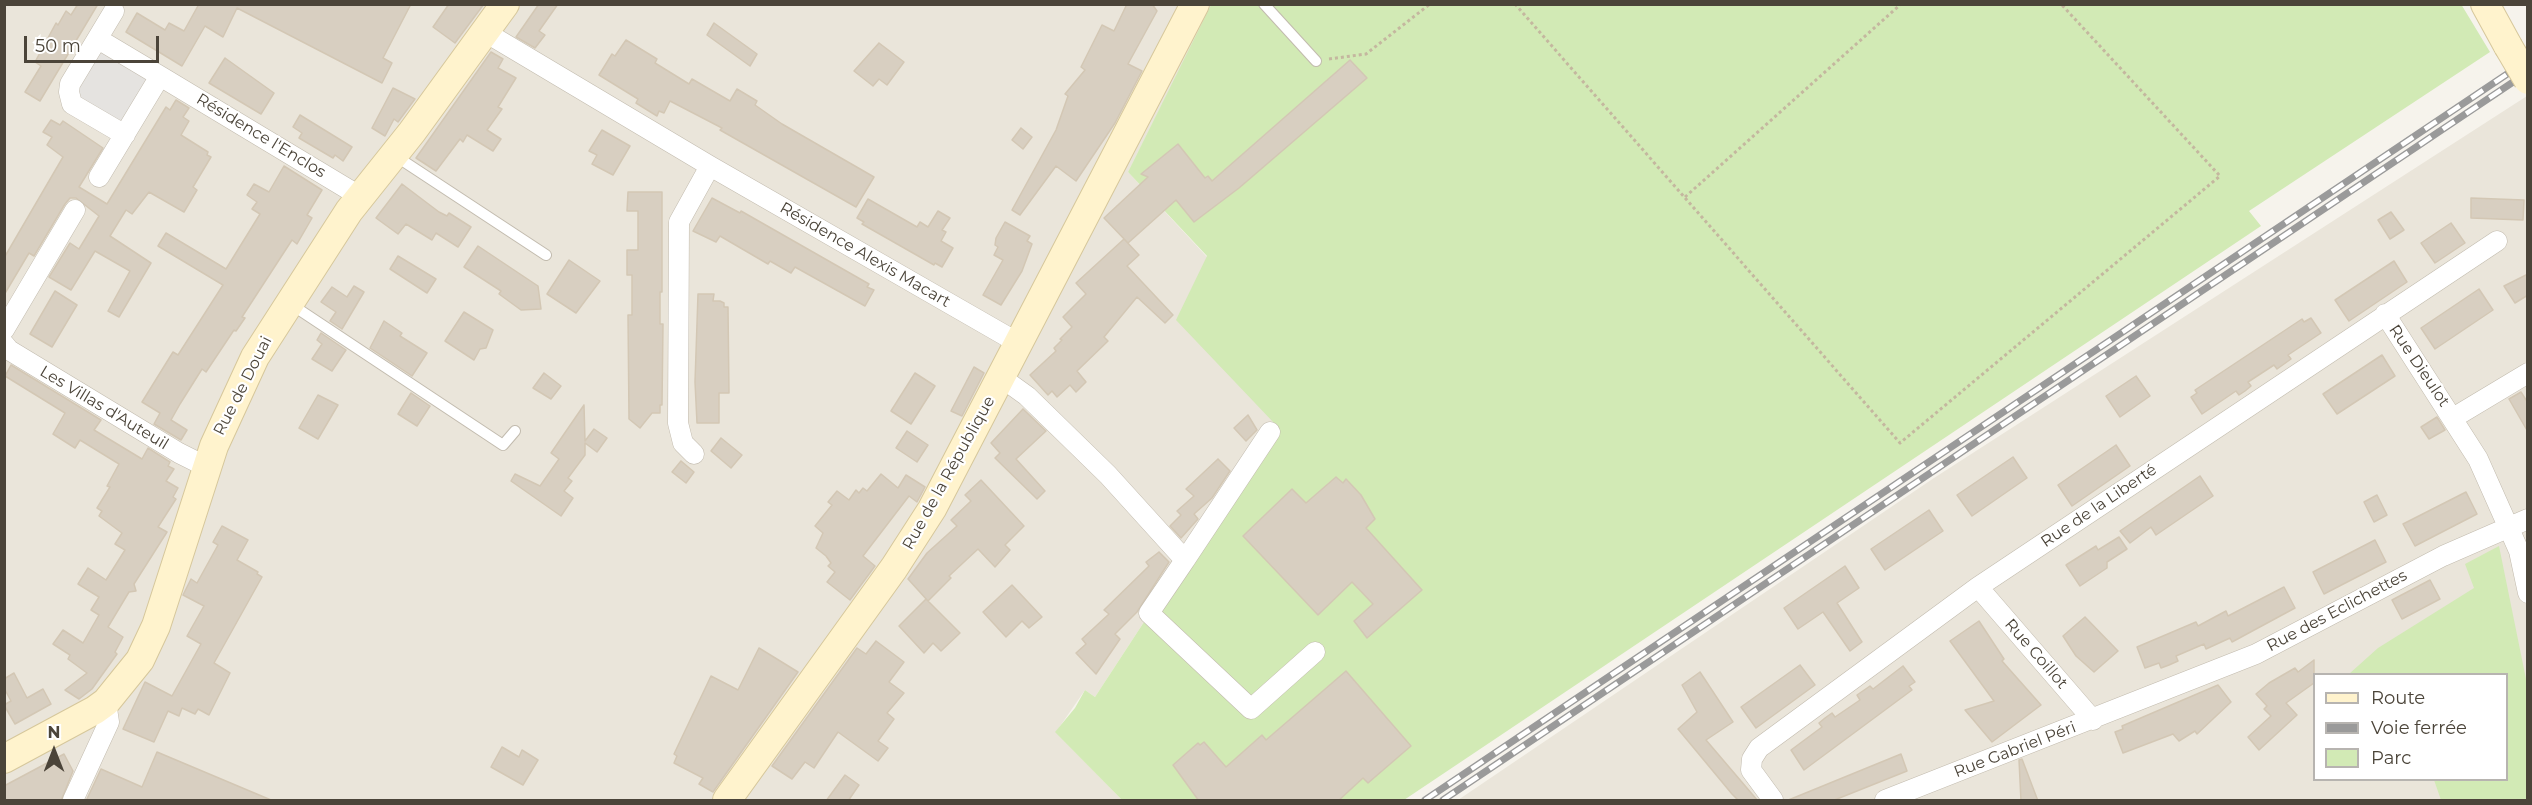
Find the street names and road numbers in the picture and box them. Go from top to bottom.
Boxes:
street label: Résidence l'Enclos [193,90,329,182]
street label: Résidence Alexis Macart [776,198,954,312]
street label: Rue Dieulot [2384,321,2454,411]
street label: Rue de Douai [210,333,276,439]
street label: Les Villas d'Auteuil [36,362,172,454]
street label: Rue de la République [899,393,999,553]
street label: Rue de la Liberté [2037,460,2161,552]
street label: Rue des Eclichettes [2264,566,2410,656]
street label: Rue Coillot [2000,615,2072,693]
street label: Rue Gabriel Péri [1951,718,2079,782]

